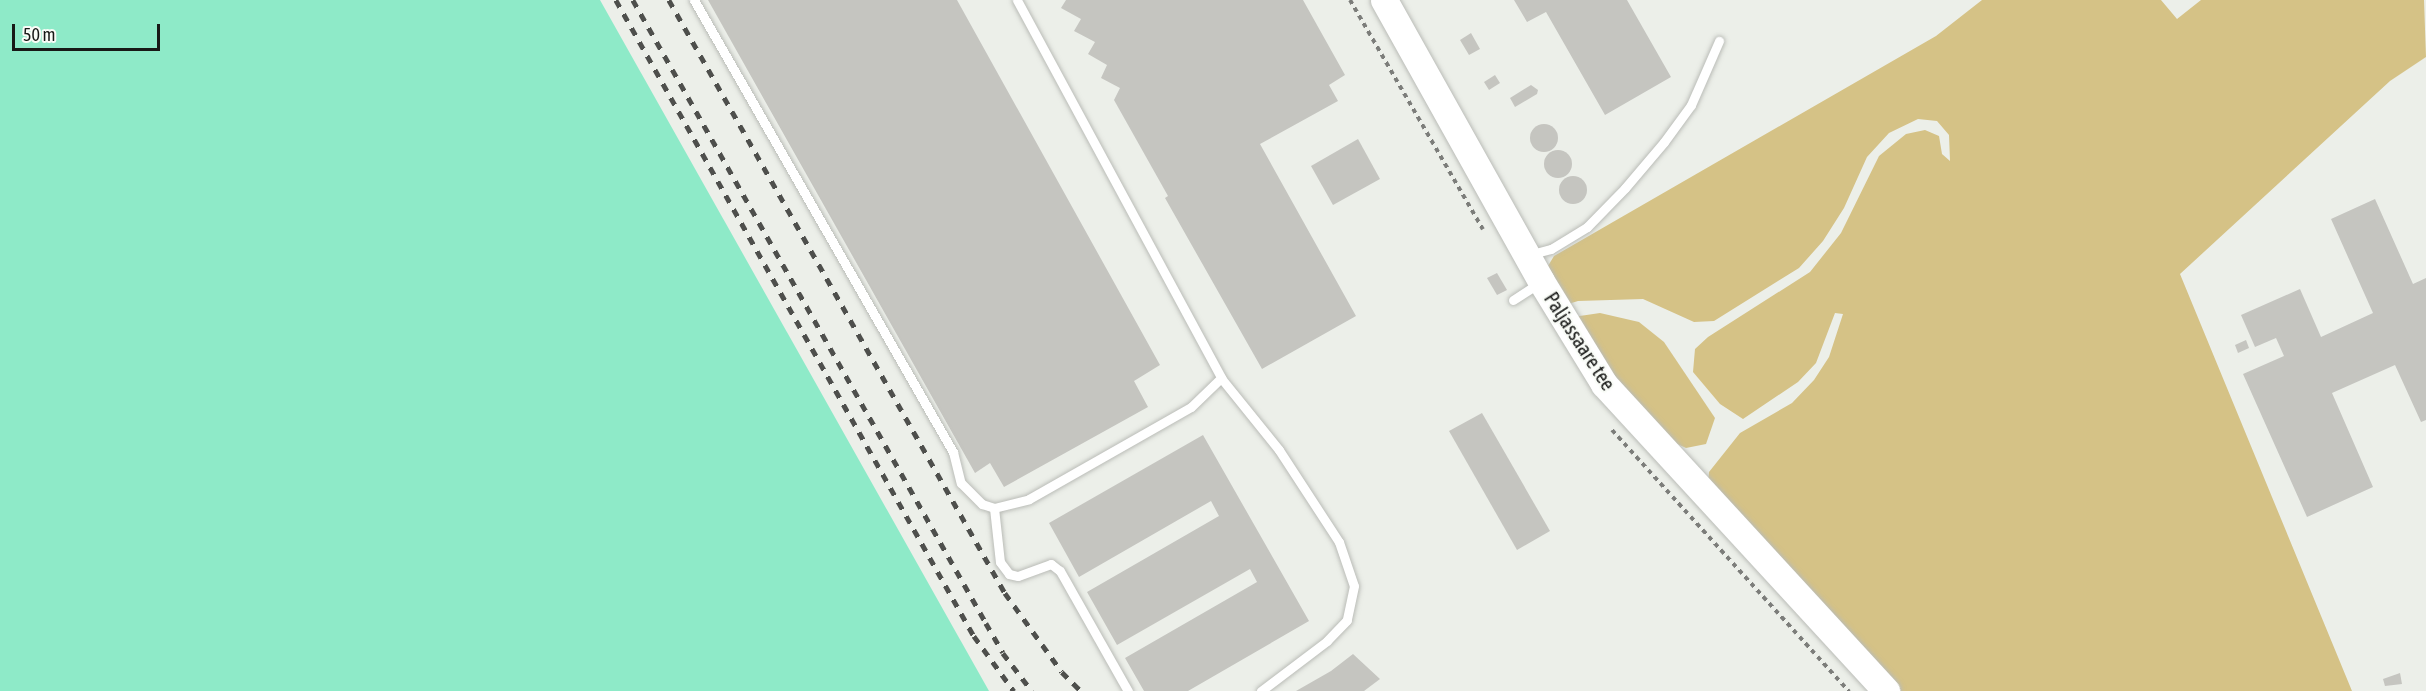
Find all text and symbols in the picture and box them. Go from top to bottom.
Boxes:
scale bar [15,12,164,50]
text: 50 m [23,24,55,45]
street label: Paljassaare tee [1539,288,1621,394]

